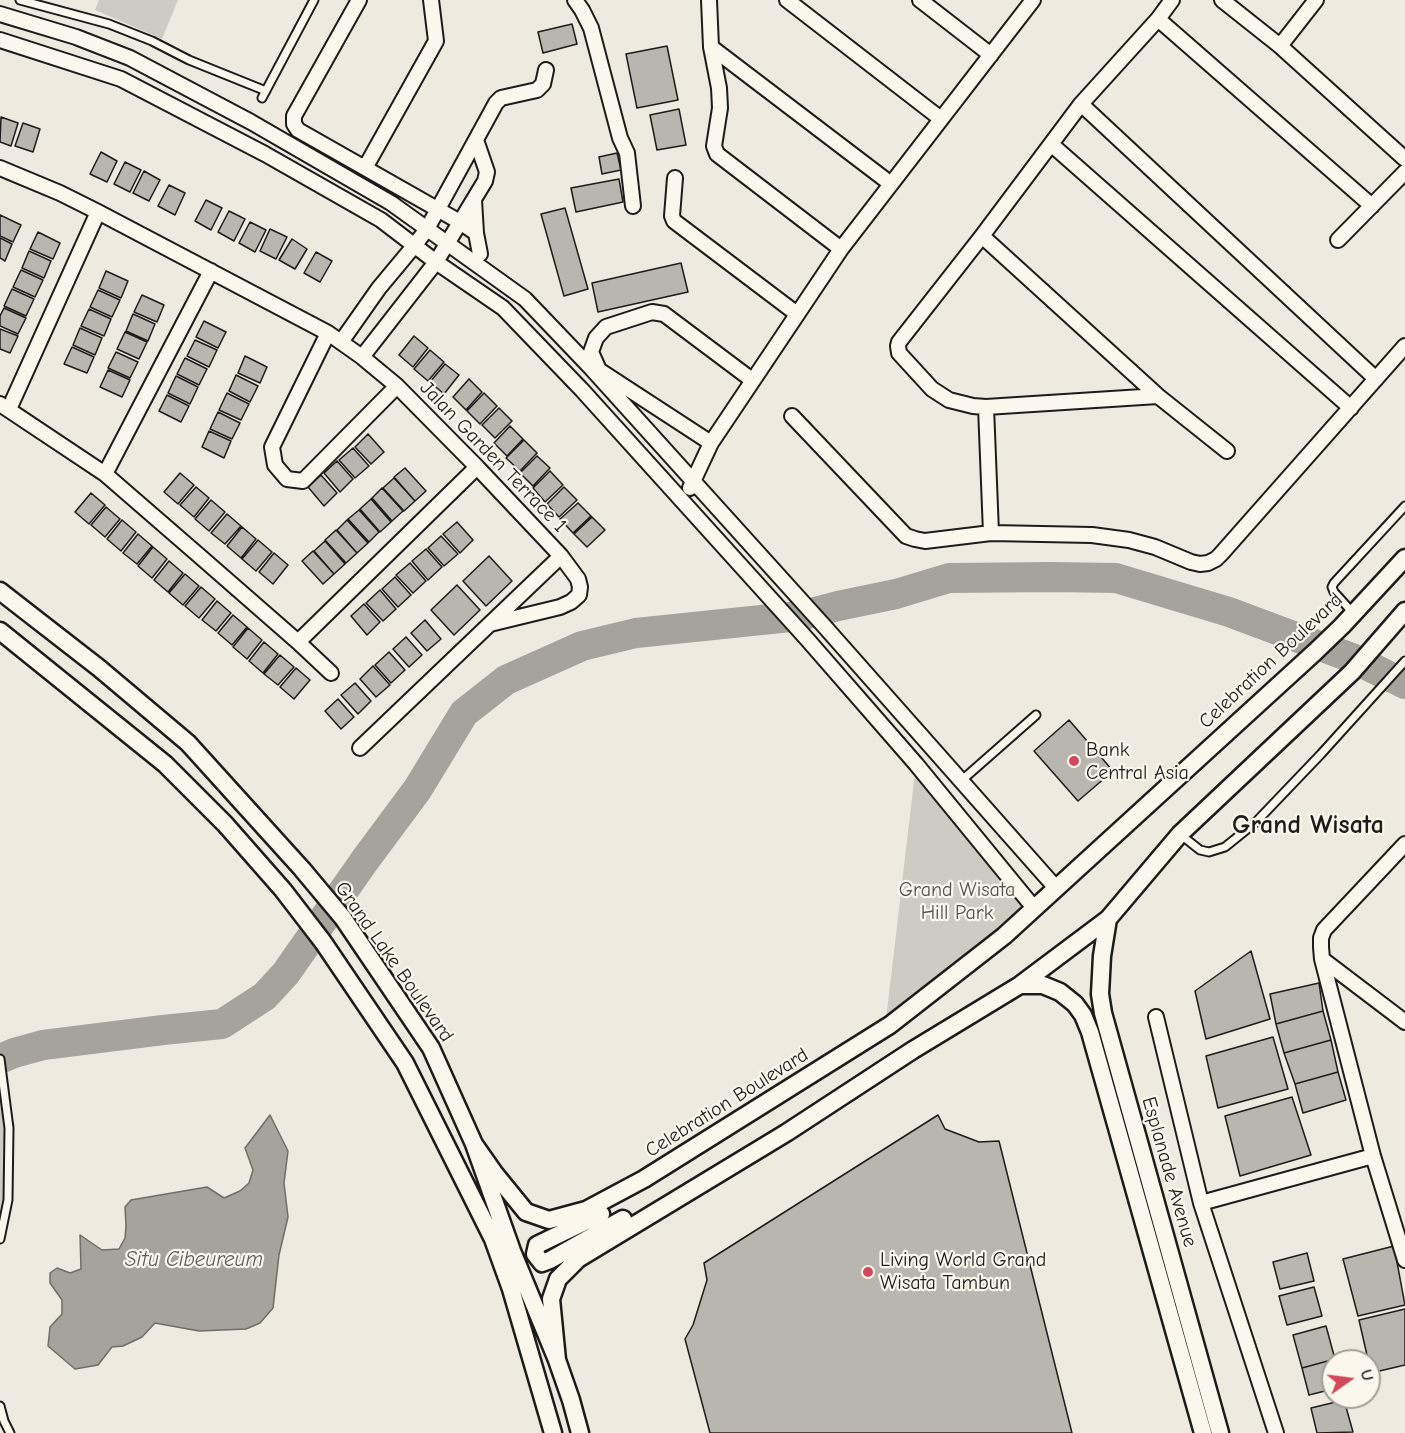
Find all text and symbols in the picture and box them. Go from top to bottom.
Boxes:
street label: Jalan Garden Terrace 1 [414,376,572,538]
street label: Celebration Boulevard [1194,588,1348,734]
place label: Bank Central Asia [1086,738,1189,785]
marker: Bank Central Asia [1067,754,1081,768]
district label: Grand Wisata [1232,810,1384,842]
street label: Grand Lake Boulevard [330,877,458,1047]
park label: Grand Wisata Hill Park [899,878,1015,925]
street label: Celebration Boulevard [641,1043,813,1163]
street label: Esplanade Avenue [1136,1094,1202,1250]
water label: Situ Cibeureum [125,1247,263,1273]
place label: Living World Grand Wisata Tambun [880,1248,1046,1295]
marker: Living World Grand Wisata Tambun [861,1265,875,1279]
north arrow [1321,1349,1381,1409]
text: U [1356,1368,1377,1383]

